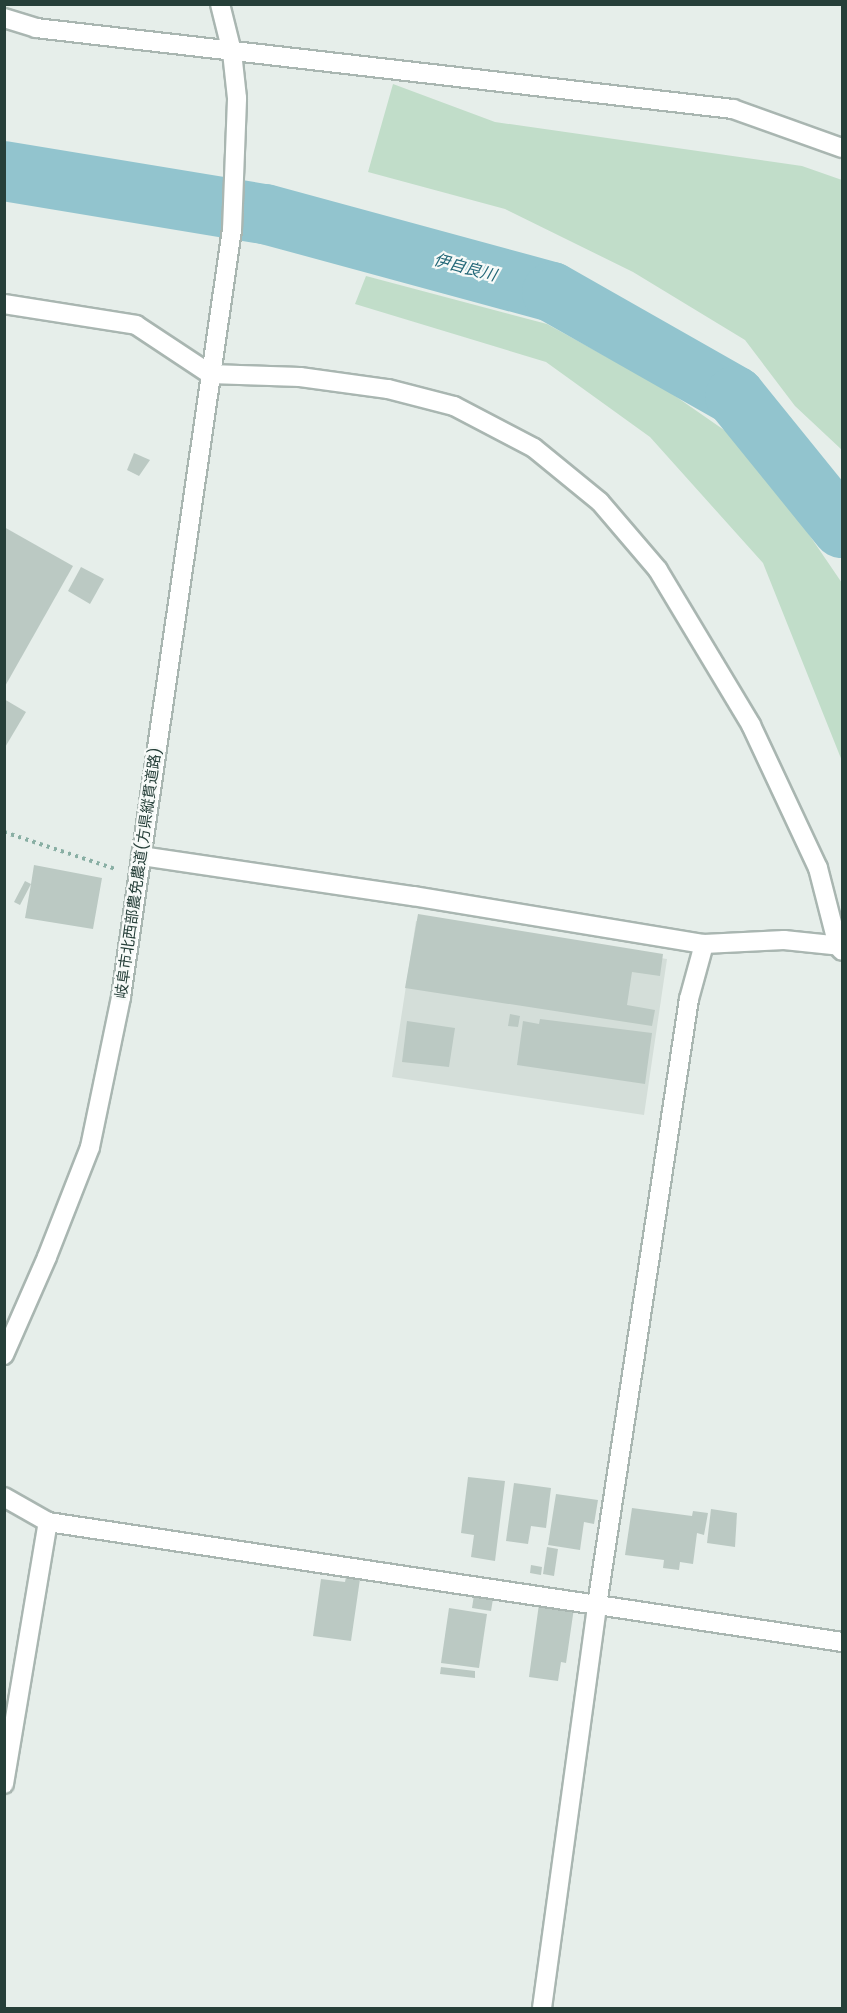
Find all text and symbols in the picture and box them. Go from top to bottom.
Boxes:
water label: 伊自良川 [432,250,498,286]
street label: 岐阜市北西部農免農道(方県縦貫道路) [111,746,165,1000]

